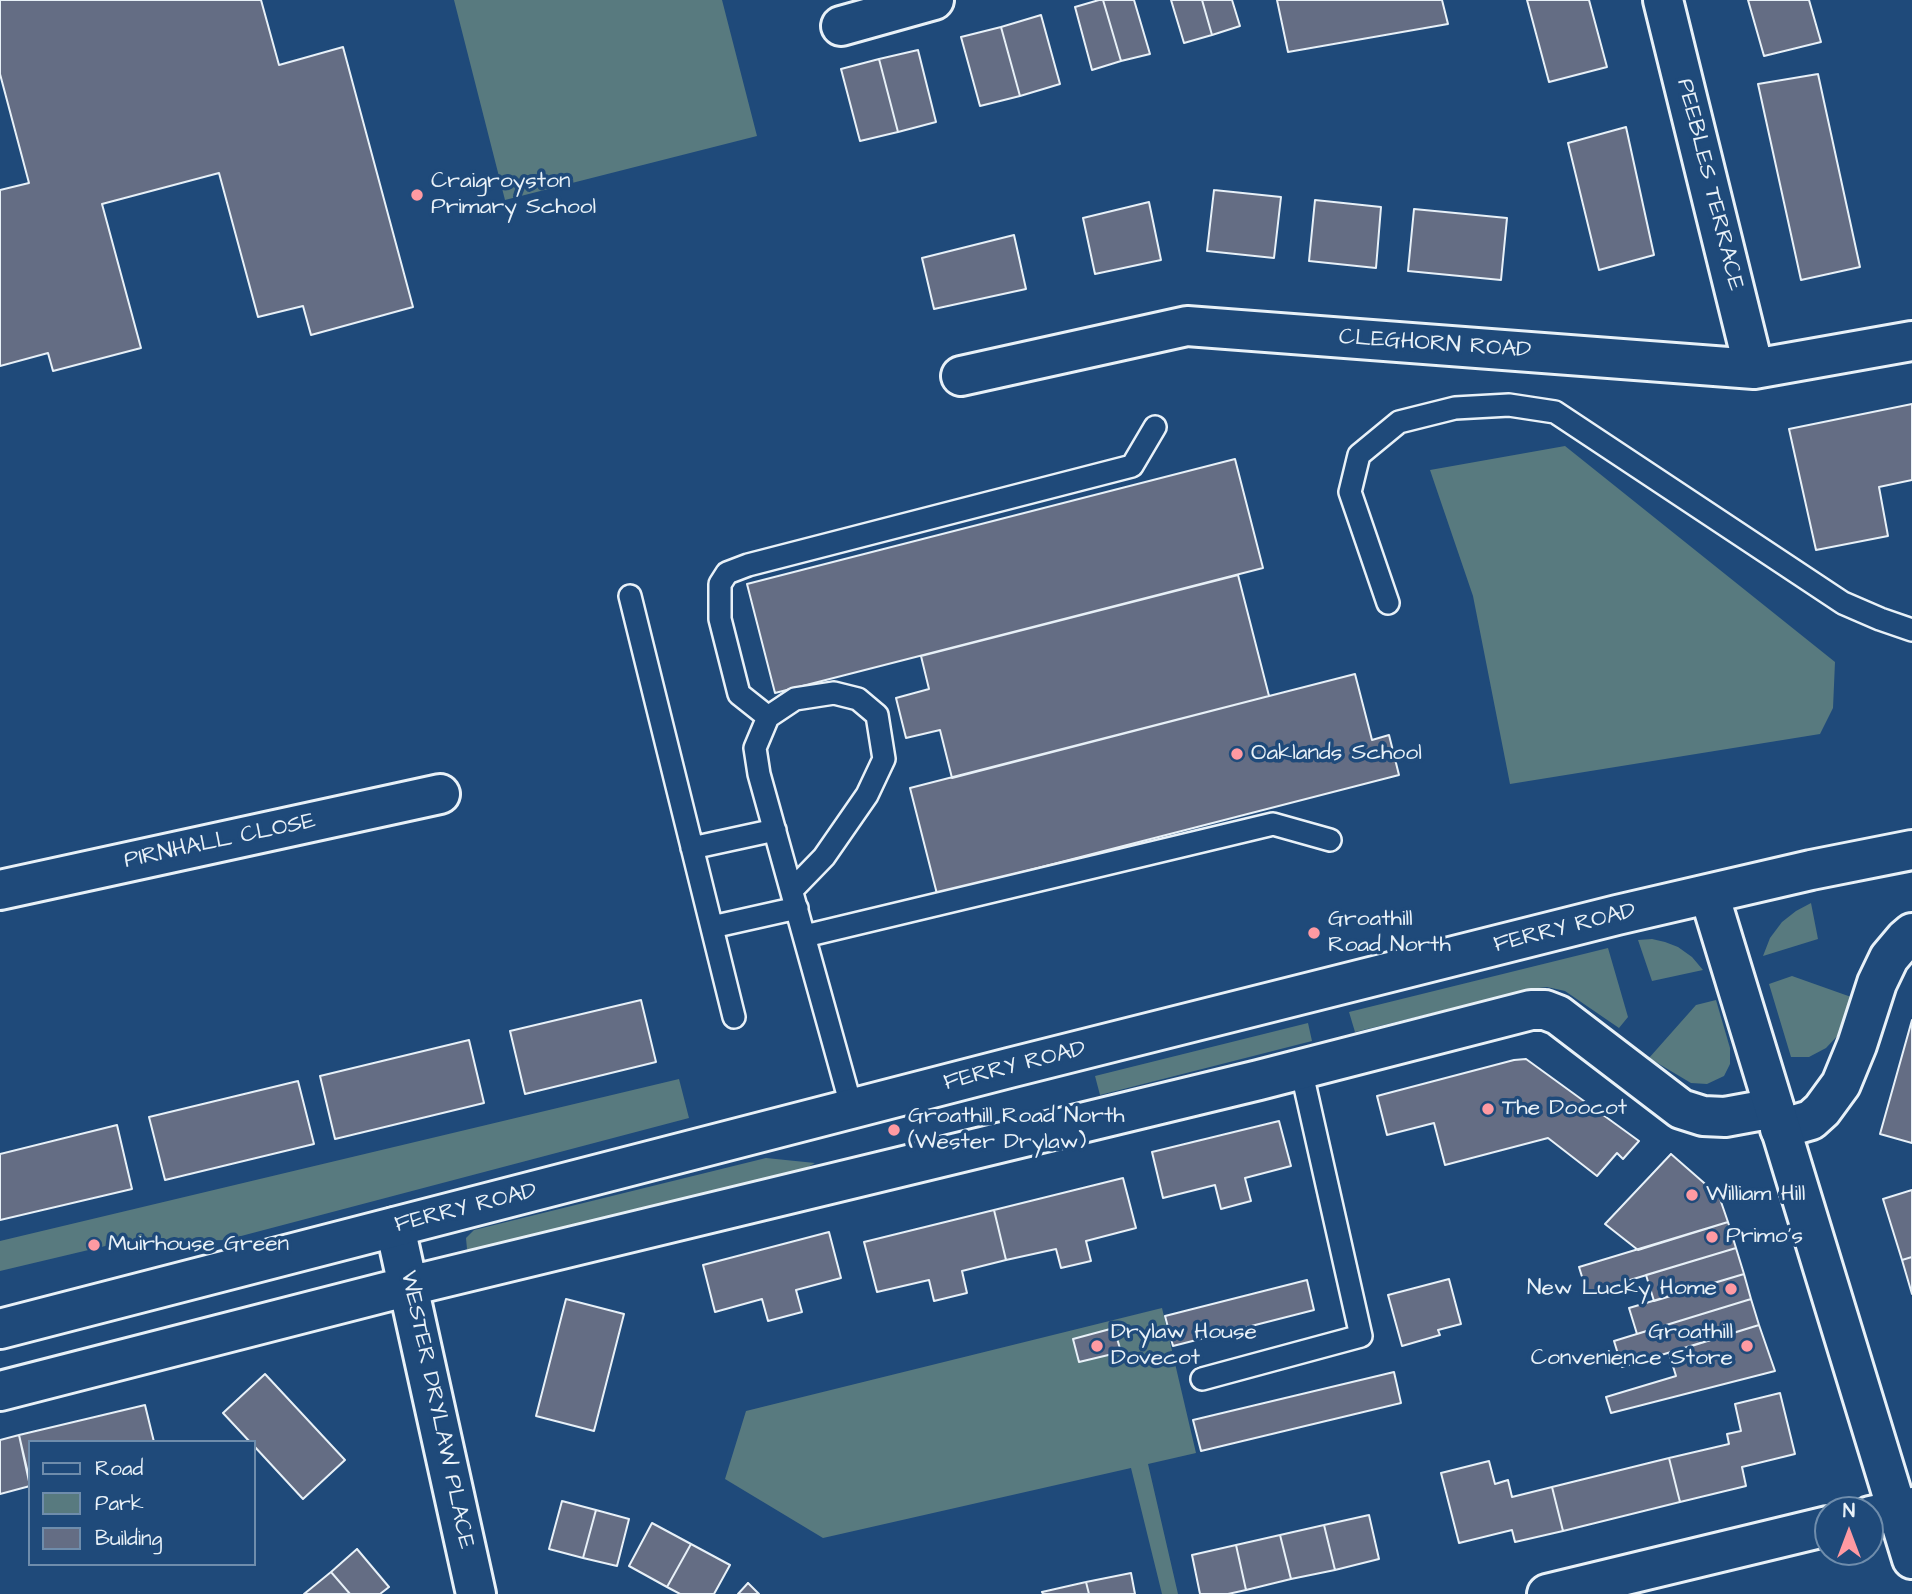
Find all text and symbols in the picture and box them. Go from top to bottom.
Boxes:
street label: PEEBLES TERRACE [1669,76,1749,294]
place label: Craigroyston Primary School [431,168,596,222]
marker: Craigroyston Primary School [409,187,425,203]
street label: CLEGHORN ROAD [1338,325,1532,365]
place label: Oaklands School [1251,740,1422,768]
marker: Oaklands School [1229,746,1245,762]
street label: PIRNHALL CLOSE [122,808,318,876]
street label: FERRY ROAD [1491,898,1639,960]
place label: Groathill Road North [1328,906,1451,960]
marker: Groathill Road North [1306,925,1322,941]
street label: FERRY ROAD [941,1036,1089,1098]
place label: The Doocot [1502,1095,1627,1123]
marker: The Doocot [1480,1101,1496,1117]
place label: Groathill Road North (Wester Drylaw) [908,1103,1125,1157]
marker: Groathill Road North (Wester Drylaw) [886,1122,902,1138]
street label: FERRY ROAD [392,1178,540,1240]
place label: William Hill [1706,1181,1805,1209]
marker: William Hill [1684,1187,1700,1203]
place label: Primo's [1726,1223,1803,1251]
marker: Primo's [1704,1229,1720,1245]
place label: Muirhouse Green [108,1231,289,1259]
marker: Muirhouse Green [86,1237,102,1253]
street label: WESTER DRYLAW PLACE [393,1268,479,1552]
place label: New Lucky Home [1527,1275,1717,1303]
marker: New Lucky Home [1723,1281,1739,1297]
place label: Drylaw House Dovecot [1111,1319,1257,1373]
place label: Groathill Convenience Store [1531,1319,1733,1373]
marker: Drylaw House Dovecot [1089,1338,1105,1354]
marker: Groathill Convenience Store [1739,1338,1755,1354]
legend [28,1440,256,1566]
text: Road [95,1454,143,1483]
text: Park [95,1489,144,1518]
north arrow [1814,1496,1884,1566]
text: N [1843,1498,1855,1525]
text: Building [95,1524,162,1553]

